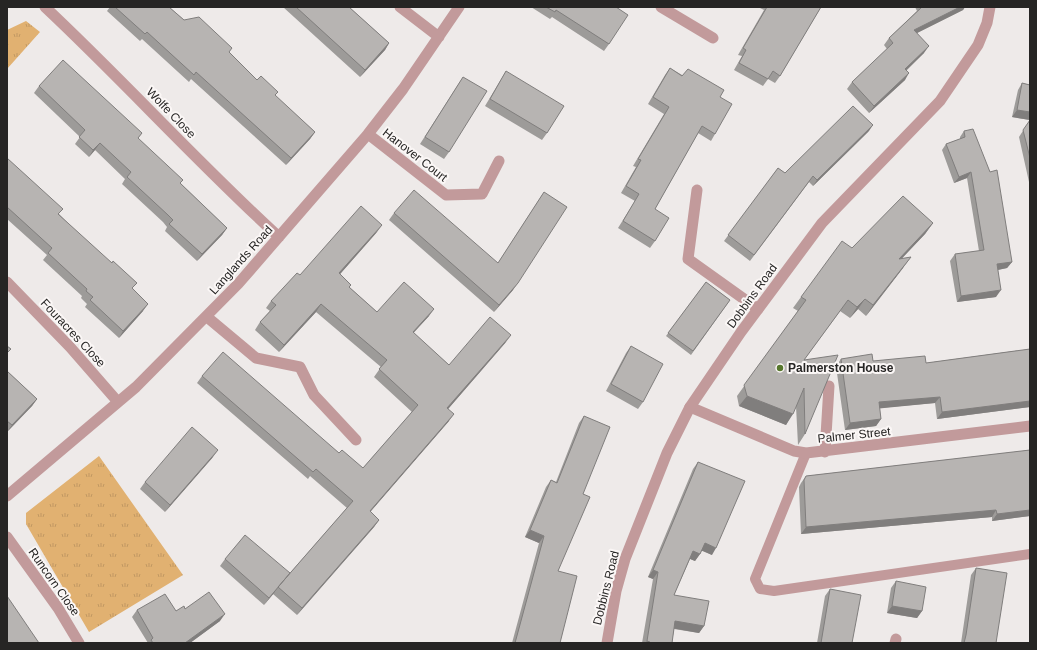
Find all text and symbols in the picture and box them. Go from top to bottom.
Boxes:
street label: Wolfe Close [144,85,199,141]
street label: Hanover Court [380,125,451,185]
street label: Langlands Road [207,223,275,297]
street label: Dobbins Road [724,261,780,331]
street label: Fouracres Close [38,296,108,370]
place label: Palmerston House [788,361,894,375]
marker: Palmerston House [775,363,785,373]
street label: Palmer Street [817,424,892,446]
street label: Runcorn Close [26,545,83,619]
street label: Dobbins Road [590,549,622,627]

